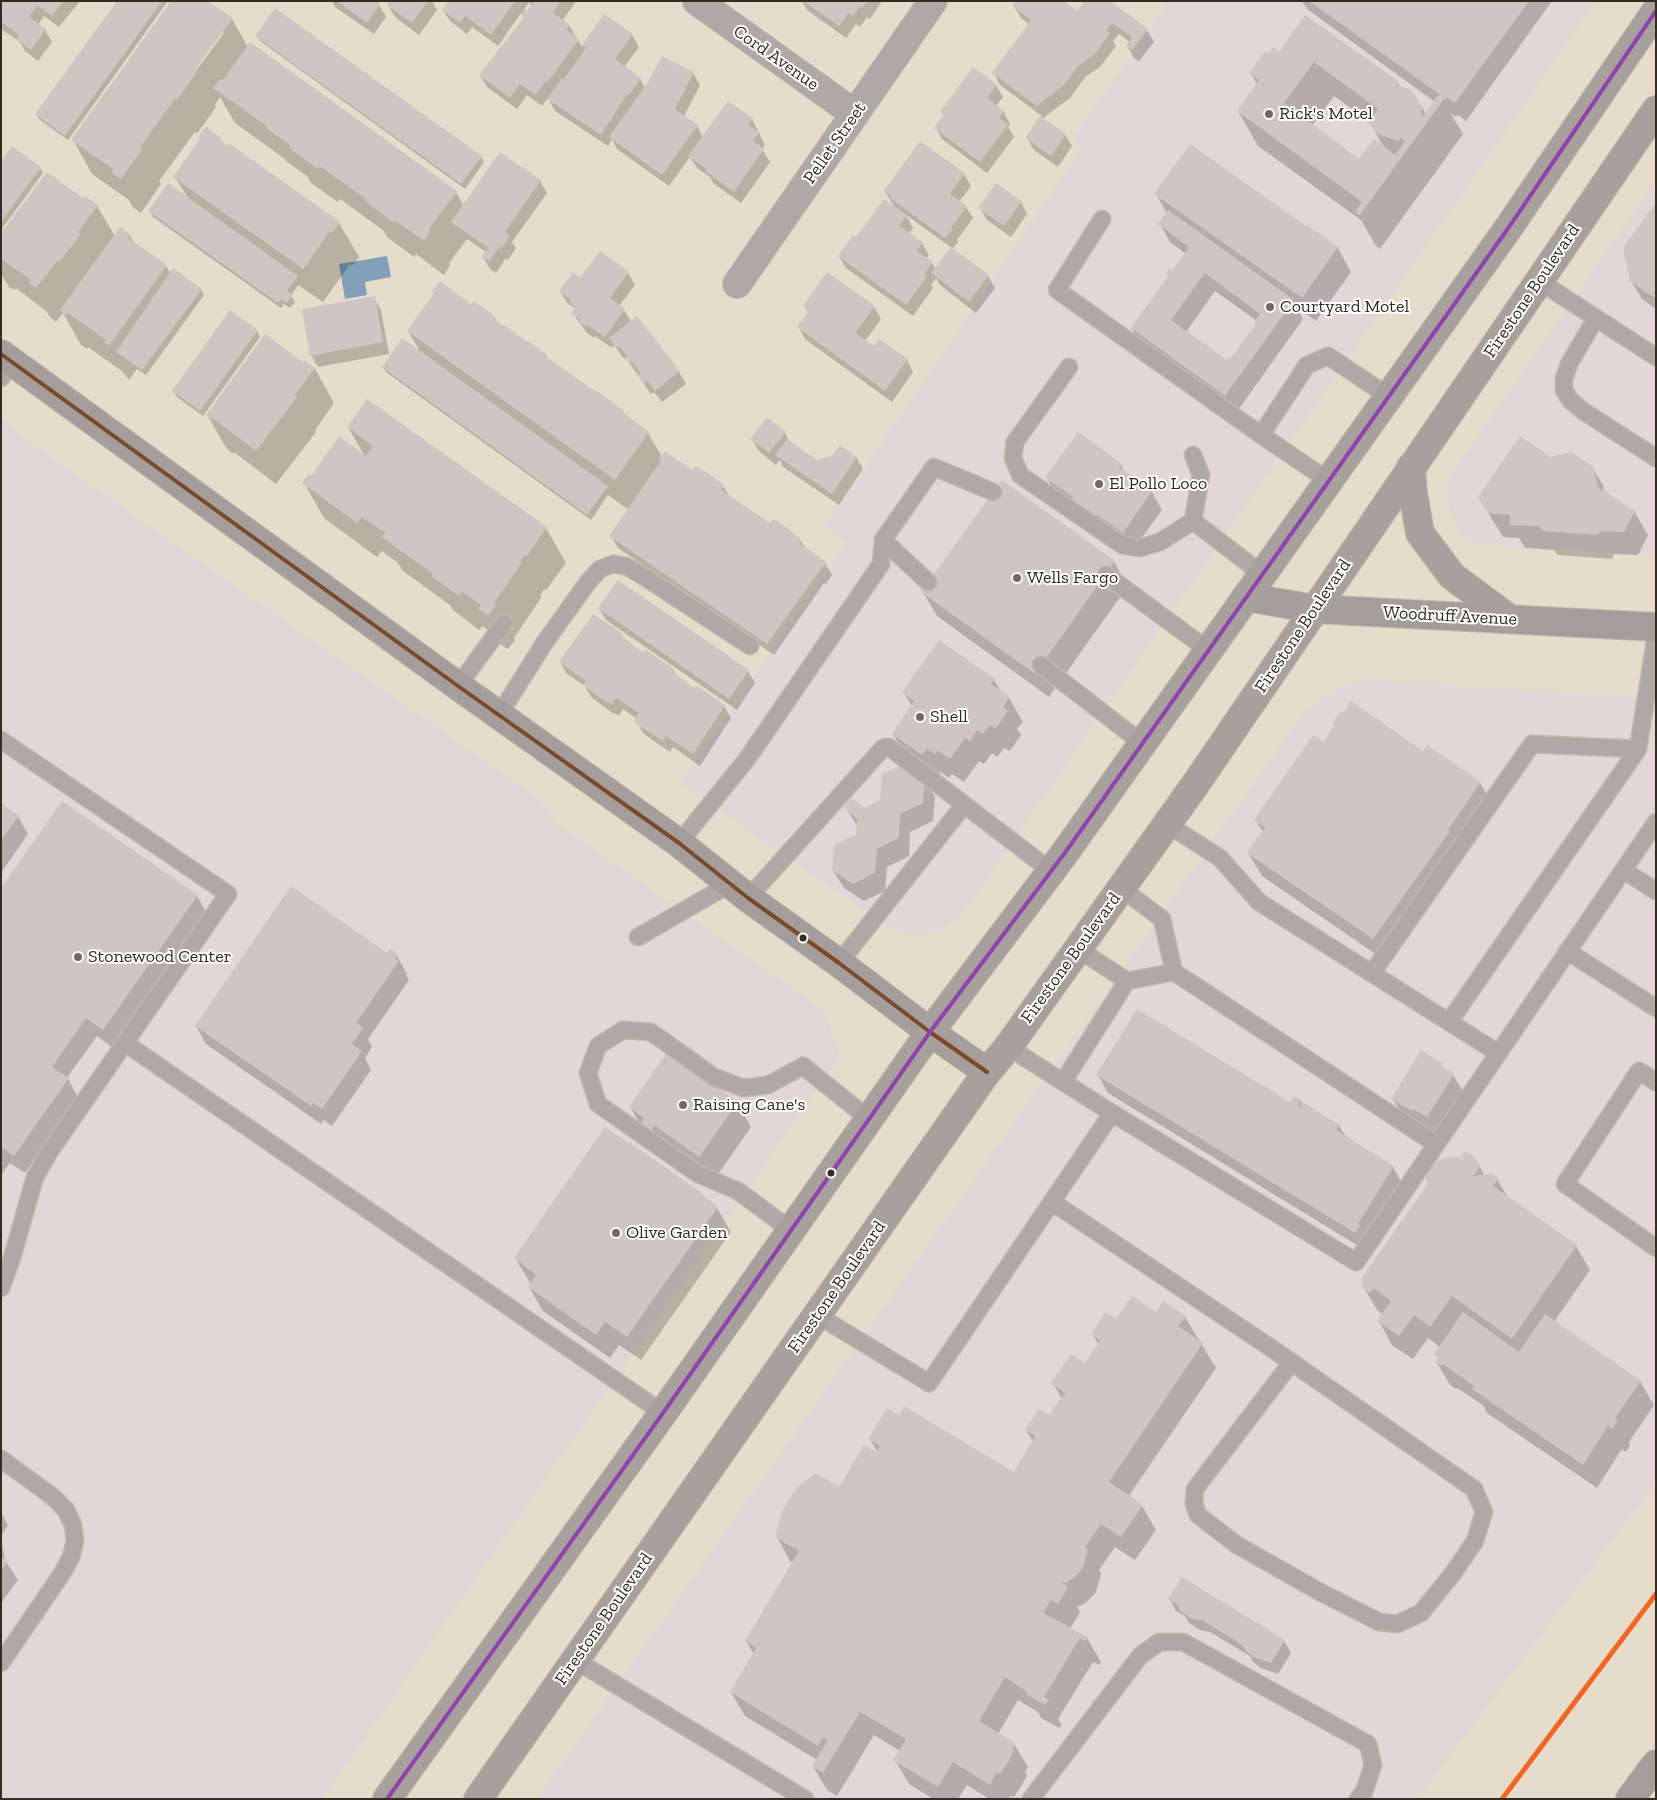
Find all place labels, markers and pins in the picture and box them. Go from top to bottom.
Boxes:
place label: Rick's Motel [1279,103,1373,125]
marker: Rick's Motel [1263,108,1275,120]
place label: Courtyard Motel [1280,296,1409,318]
marker: Courtyard Motel [1264,301,1276,313]
place label: El Pollo Loco [1109,473,1207,495]
marker: El Pollo Loco [1093,478,1105,490]
place label: Wells Fargo [1027,567,1118,589]
marker: Wells Fargo [1011,572,1023,584]
place label: Shell [930,706,968,728]
marker: Shell [914,711,926,723]
unlabelled marker [798,933,808,943]
place label: Stonewood Center [88,946,231,968]
marker: Stonewood Center [72,951,84,963]
place label: Raising Cane's [693,1094,805,1116]
marker: Raising Cane's [677,1099,689,1111]
unlabelled marker [826,1168,836,1178]
place label: Olive Garden [626,1222,727,1244]
marker: Olive Garden [610,1227,622,1239]

